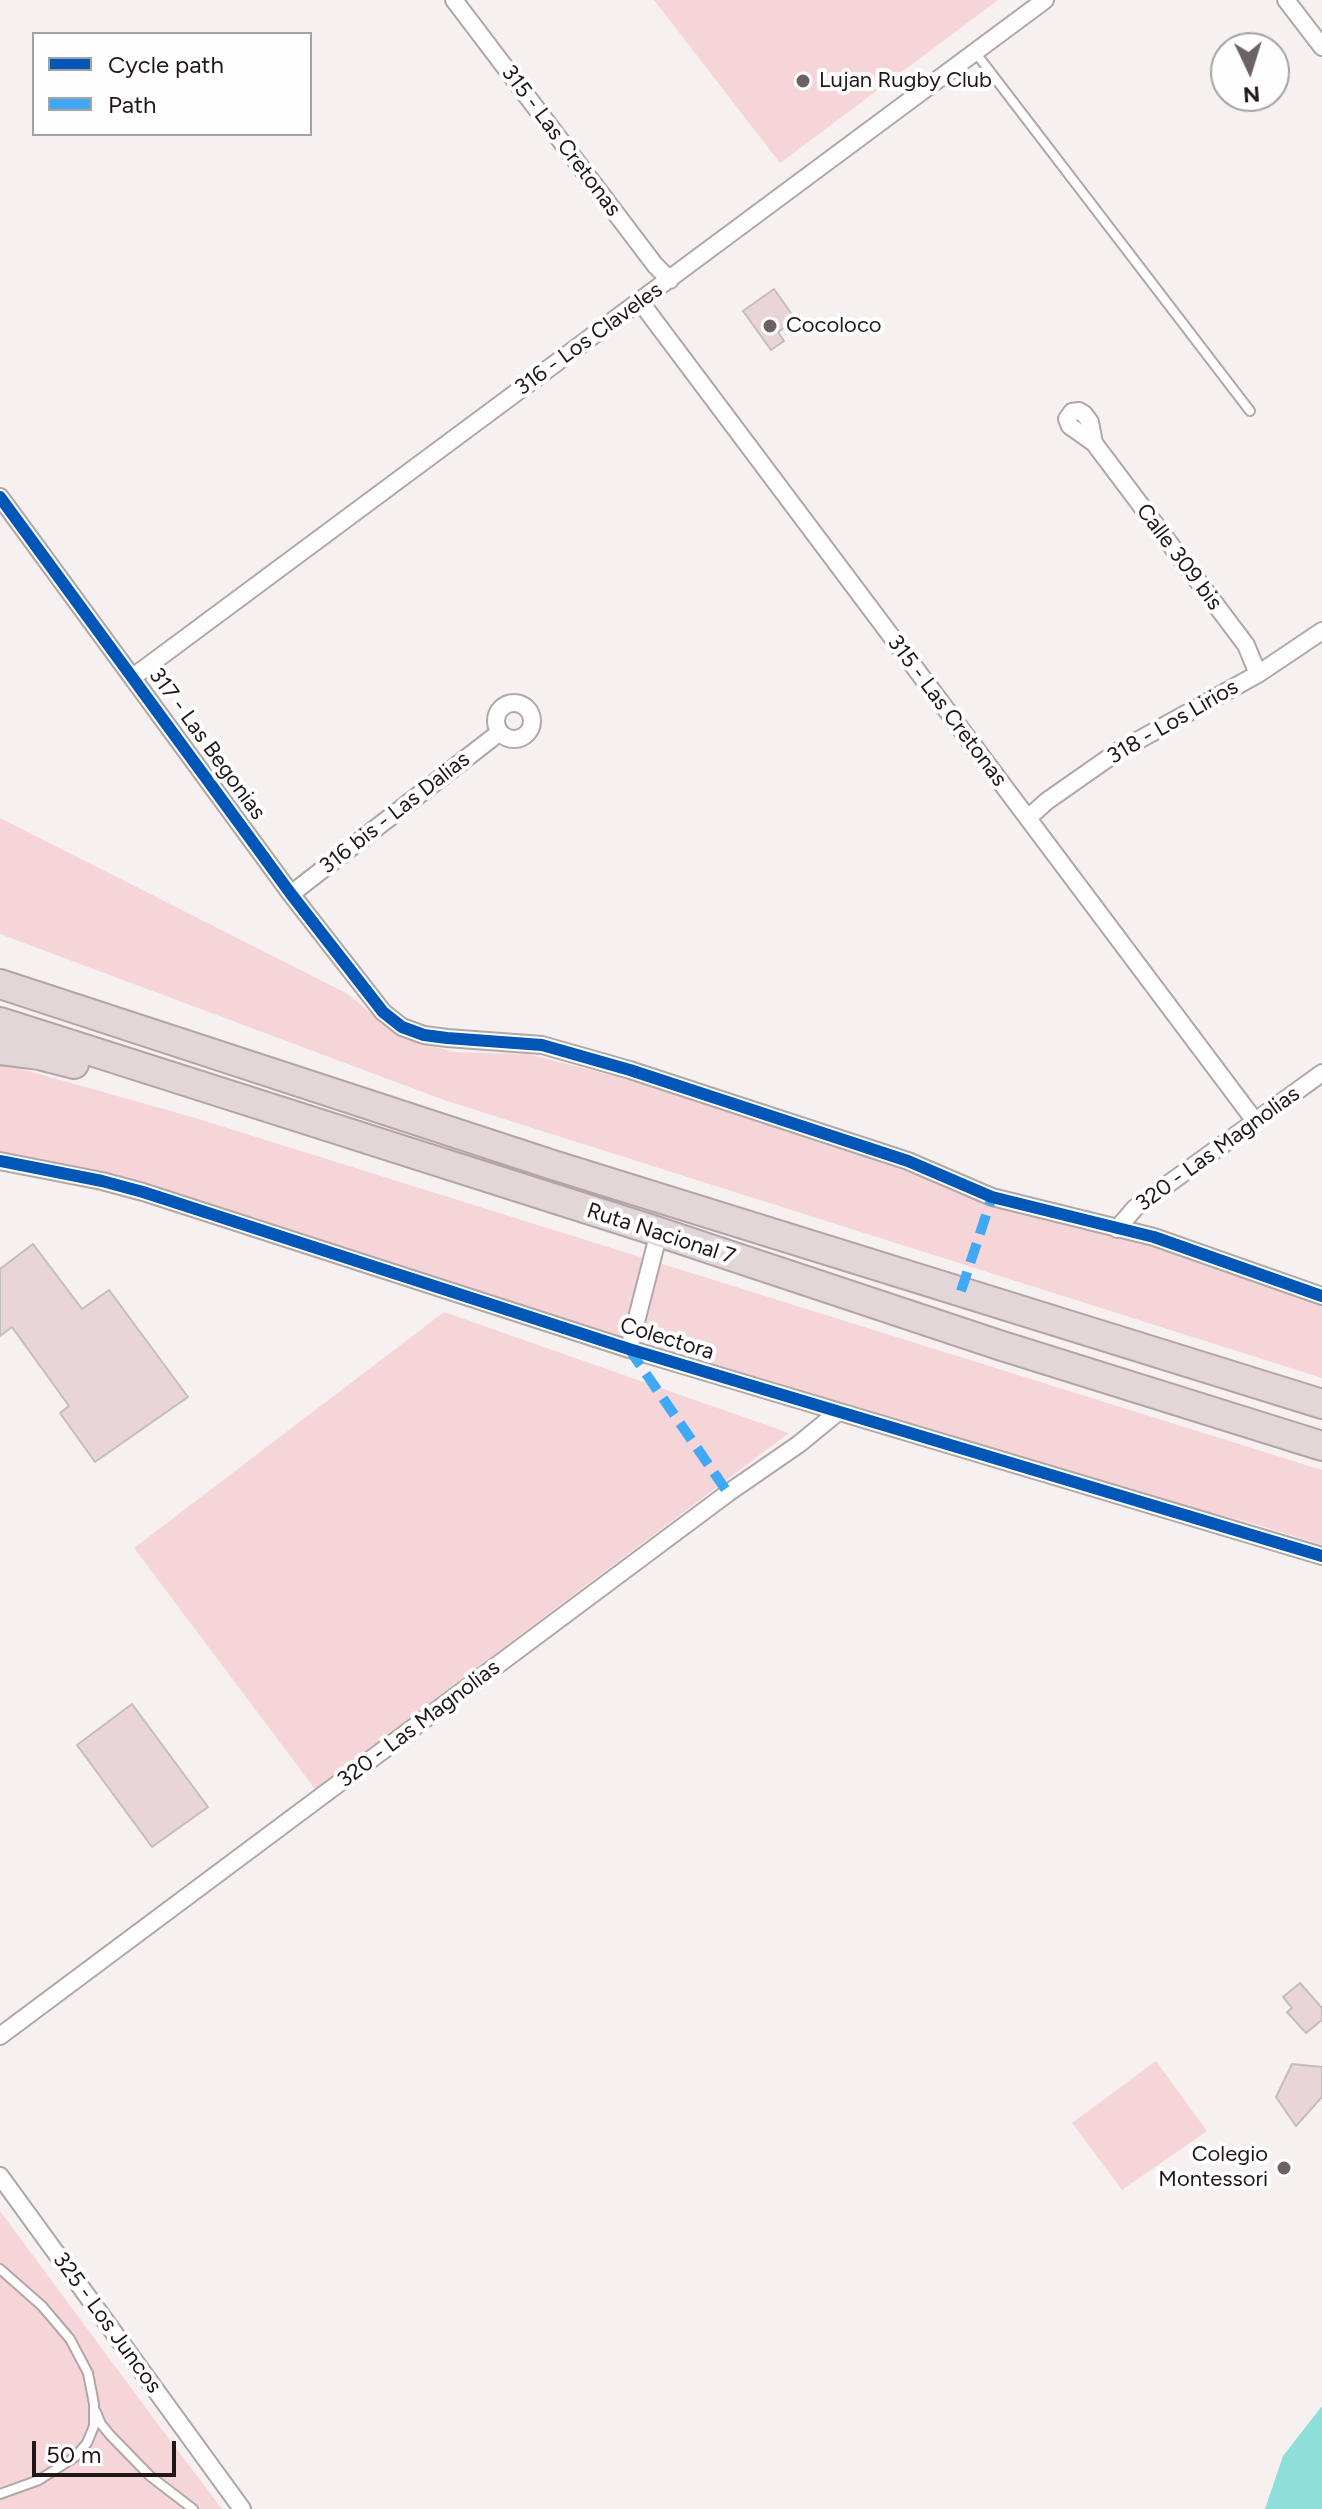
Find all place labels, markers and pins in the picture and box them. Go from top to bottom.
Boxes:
place label: Lujan Rugby Club [819,68,992,94]
marker: Lujan Rugby Club [794,72,812,90]
place label: Cocoloco [786,313,882,339]
marker: Cocoloco [761,317,779,335]
place label: Colegio Montessori [1158,2142,1268,2194]
marker: Colegio Montessori [1275,2159,1293,2177]

